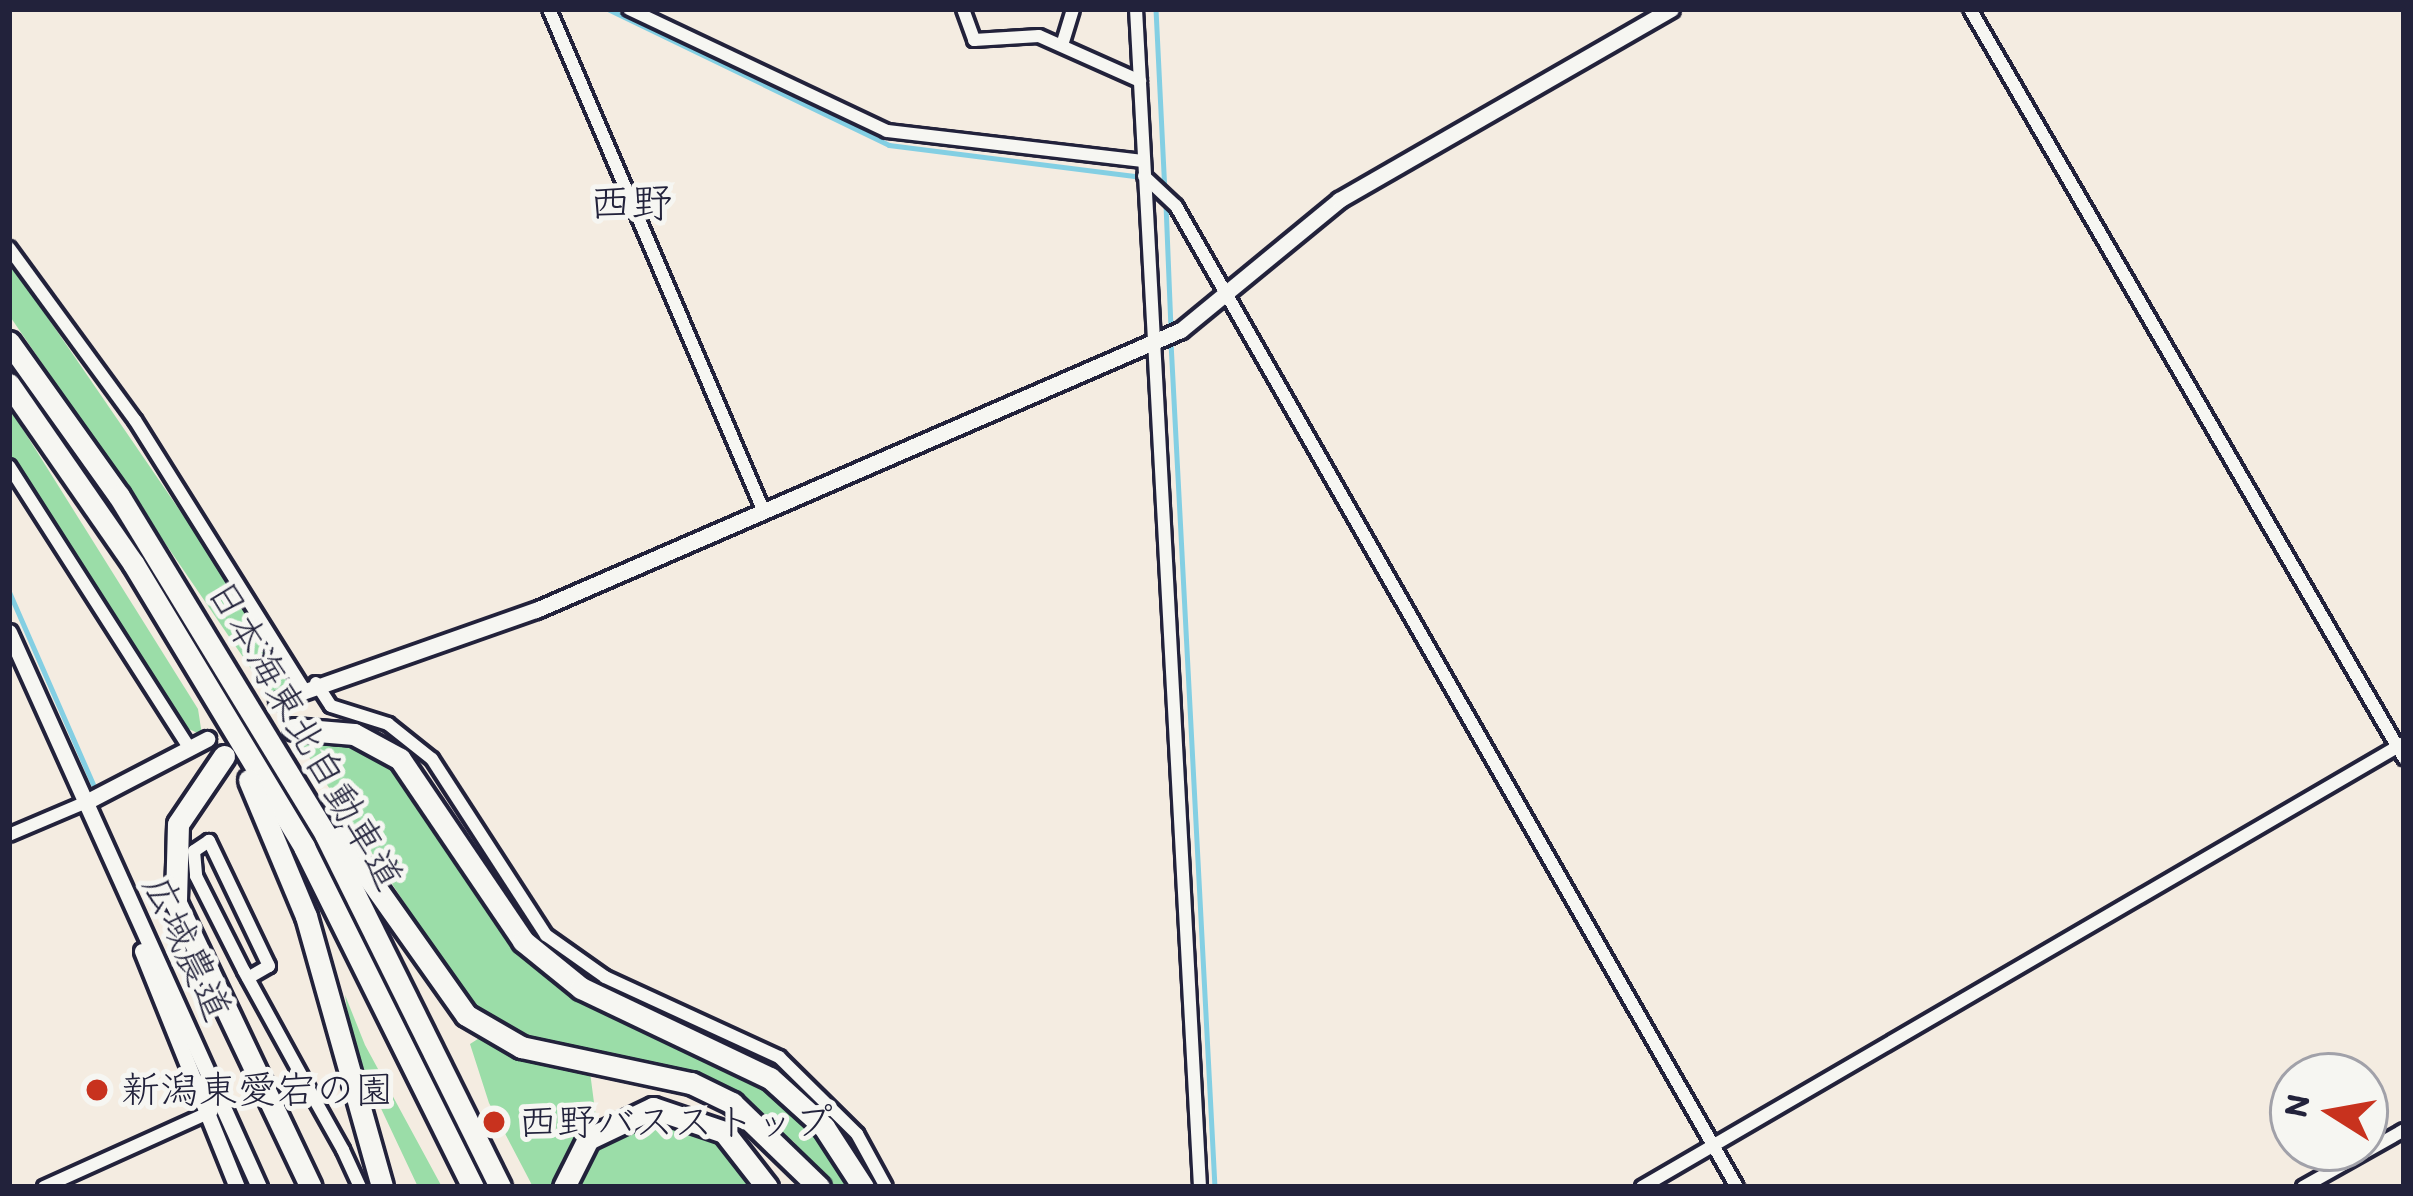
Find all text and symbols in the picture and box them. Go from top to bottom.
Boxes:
district label: 西野 [589,178,673,228]
street label: 日本海東北自動車道 [197,571,413,899]
street label: 広域農道 [133,867,241,1029]
north arrow [2269,1052,2389,1172]
place label: 新潟東愛宕の園 [121,1067,394,1113]
marker: 新潟東愛宕の園 [84,1077,110,1103]
text: N [2275,1091,2317,1120]
place label: 西野バスストップ [518,1099,830,1145]
marker: 西野バスストップ [481,1109,507,1135]

